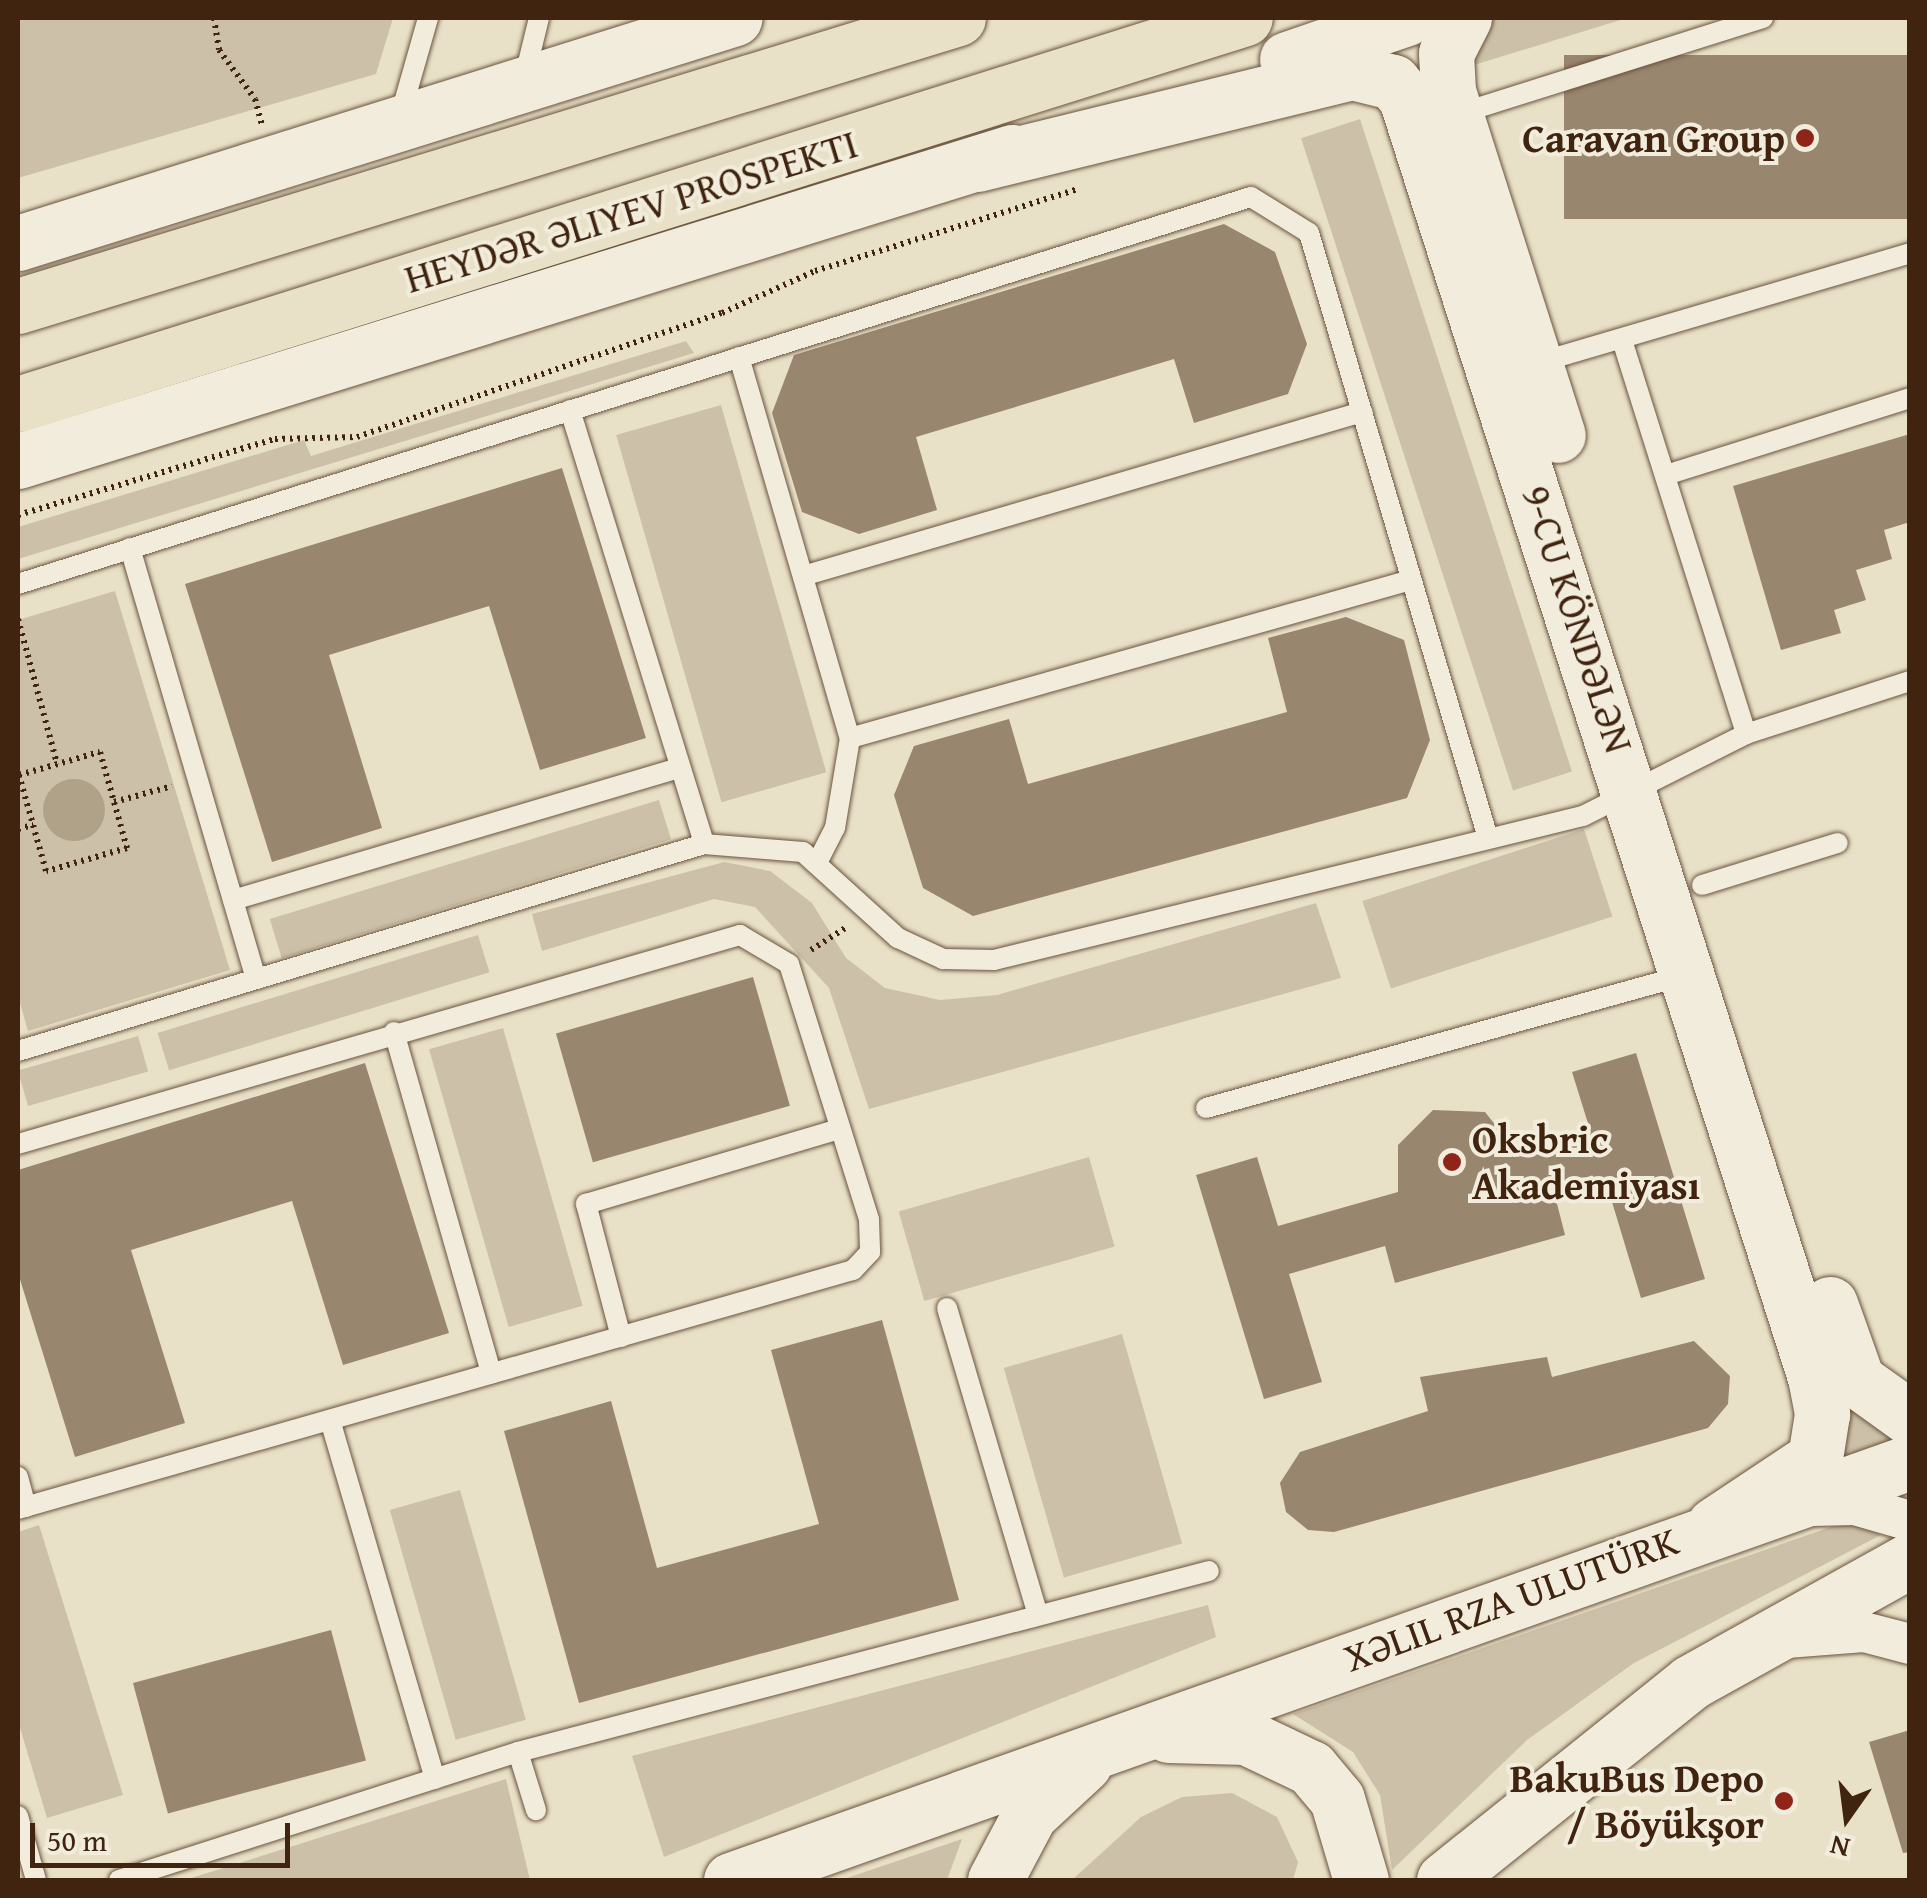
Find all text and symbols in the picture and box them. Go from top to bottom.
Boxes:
place label: Caravan Group [1522,114,1785,162]
street label: HEYDƏR ƏLIYEV PROSPEKTI [399,119,863,303]
marker: Caravan Group [1794,127,1816,149]
street label: 9-CU KÖNDƏLƏN [1512,479,1644,759]
place label: Oksbric Akademiyası [1472,1115,1700,1209]
marker: Oksbric Akademiyası [1441,1151,1463,1173]
street label: XƏLIL RZA ULUTÜRK [1337,1516,1685,1682]
place label: BakuBus Depo / Böyükşor [1510,1754,1764,1848]
north arrow [1797,1768,1897,1868]
marker: BakuBus Depo / Böyükşor [1773,1790,1795,1812]
scale bar [35,1803,295,1865]
text: 50 m [47,1818,107,1862]
text: N [1826,1825,1854,1870]

